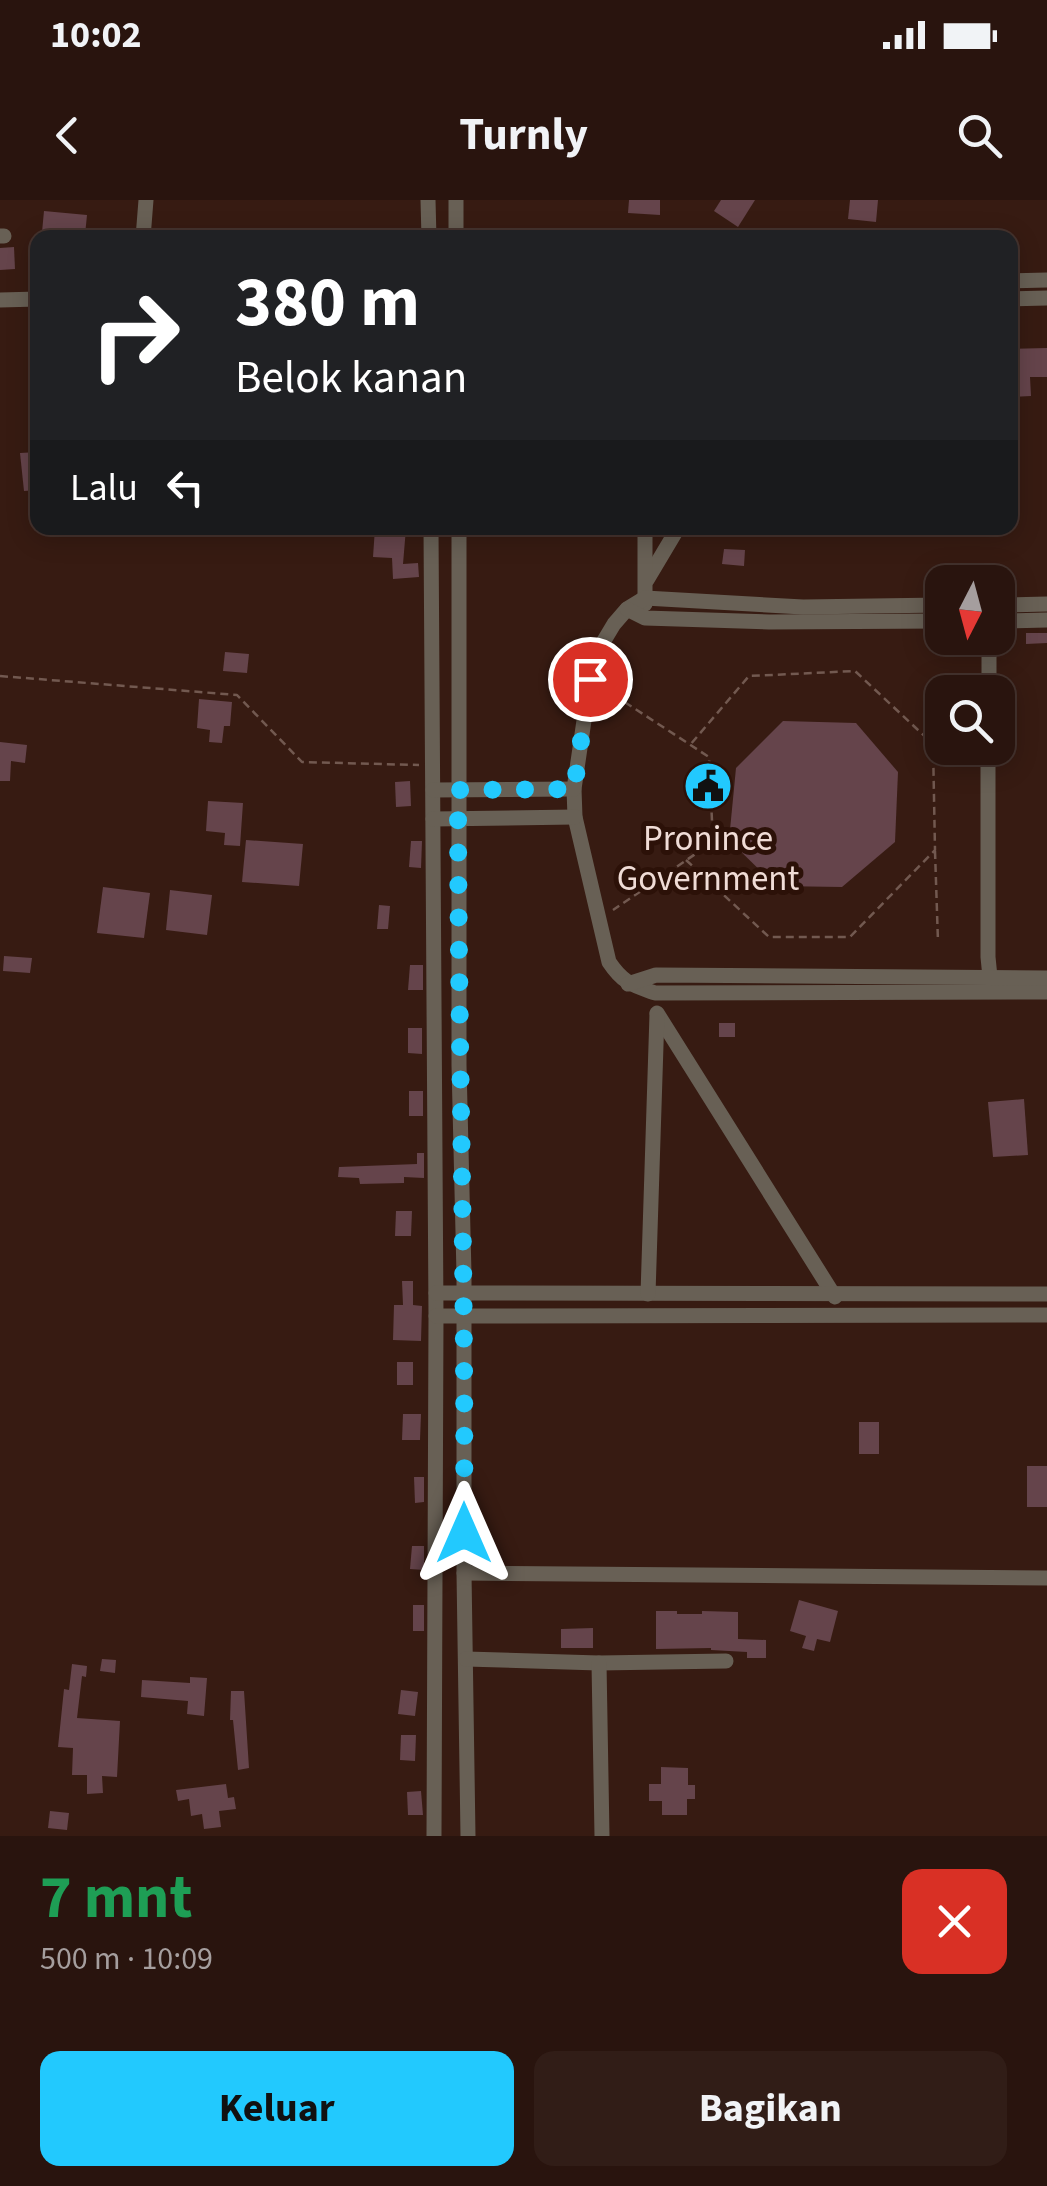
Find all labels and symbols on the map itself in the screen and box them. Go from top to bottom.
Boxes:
north arrow [925,565,1015,655]
pin [548,637,633,722]
public building icon: Pronince Government [682,760,734,812]
place label: Pronince Government [617,814,799,904]
position arrow [412,1481,516,1585]

